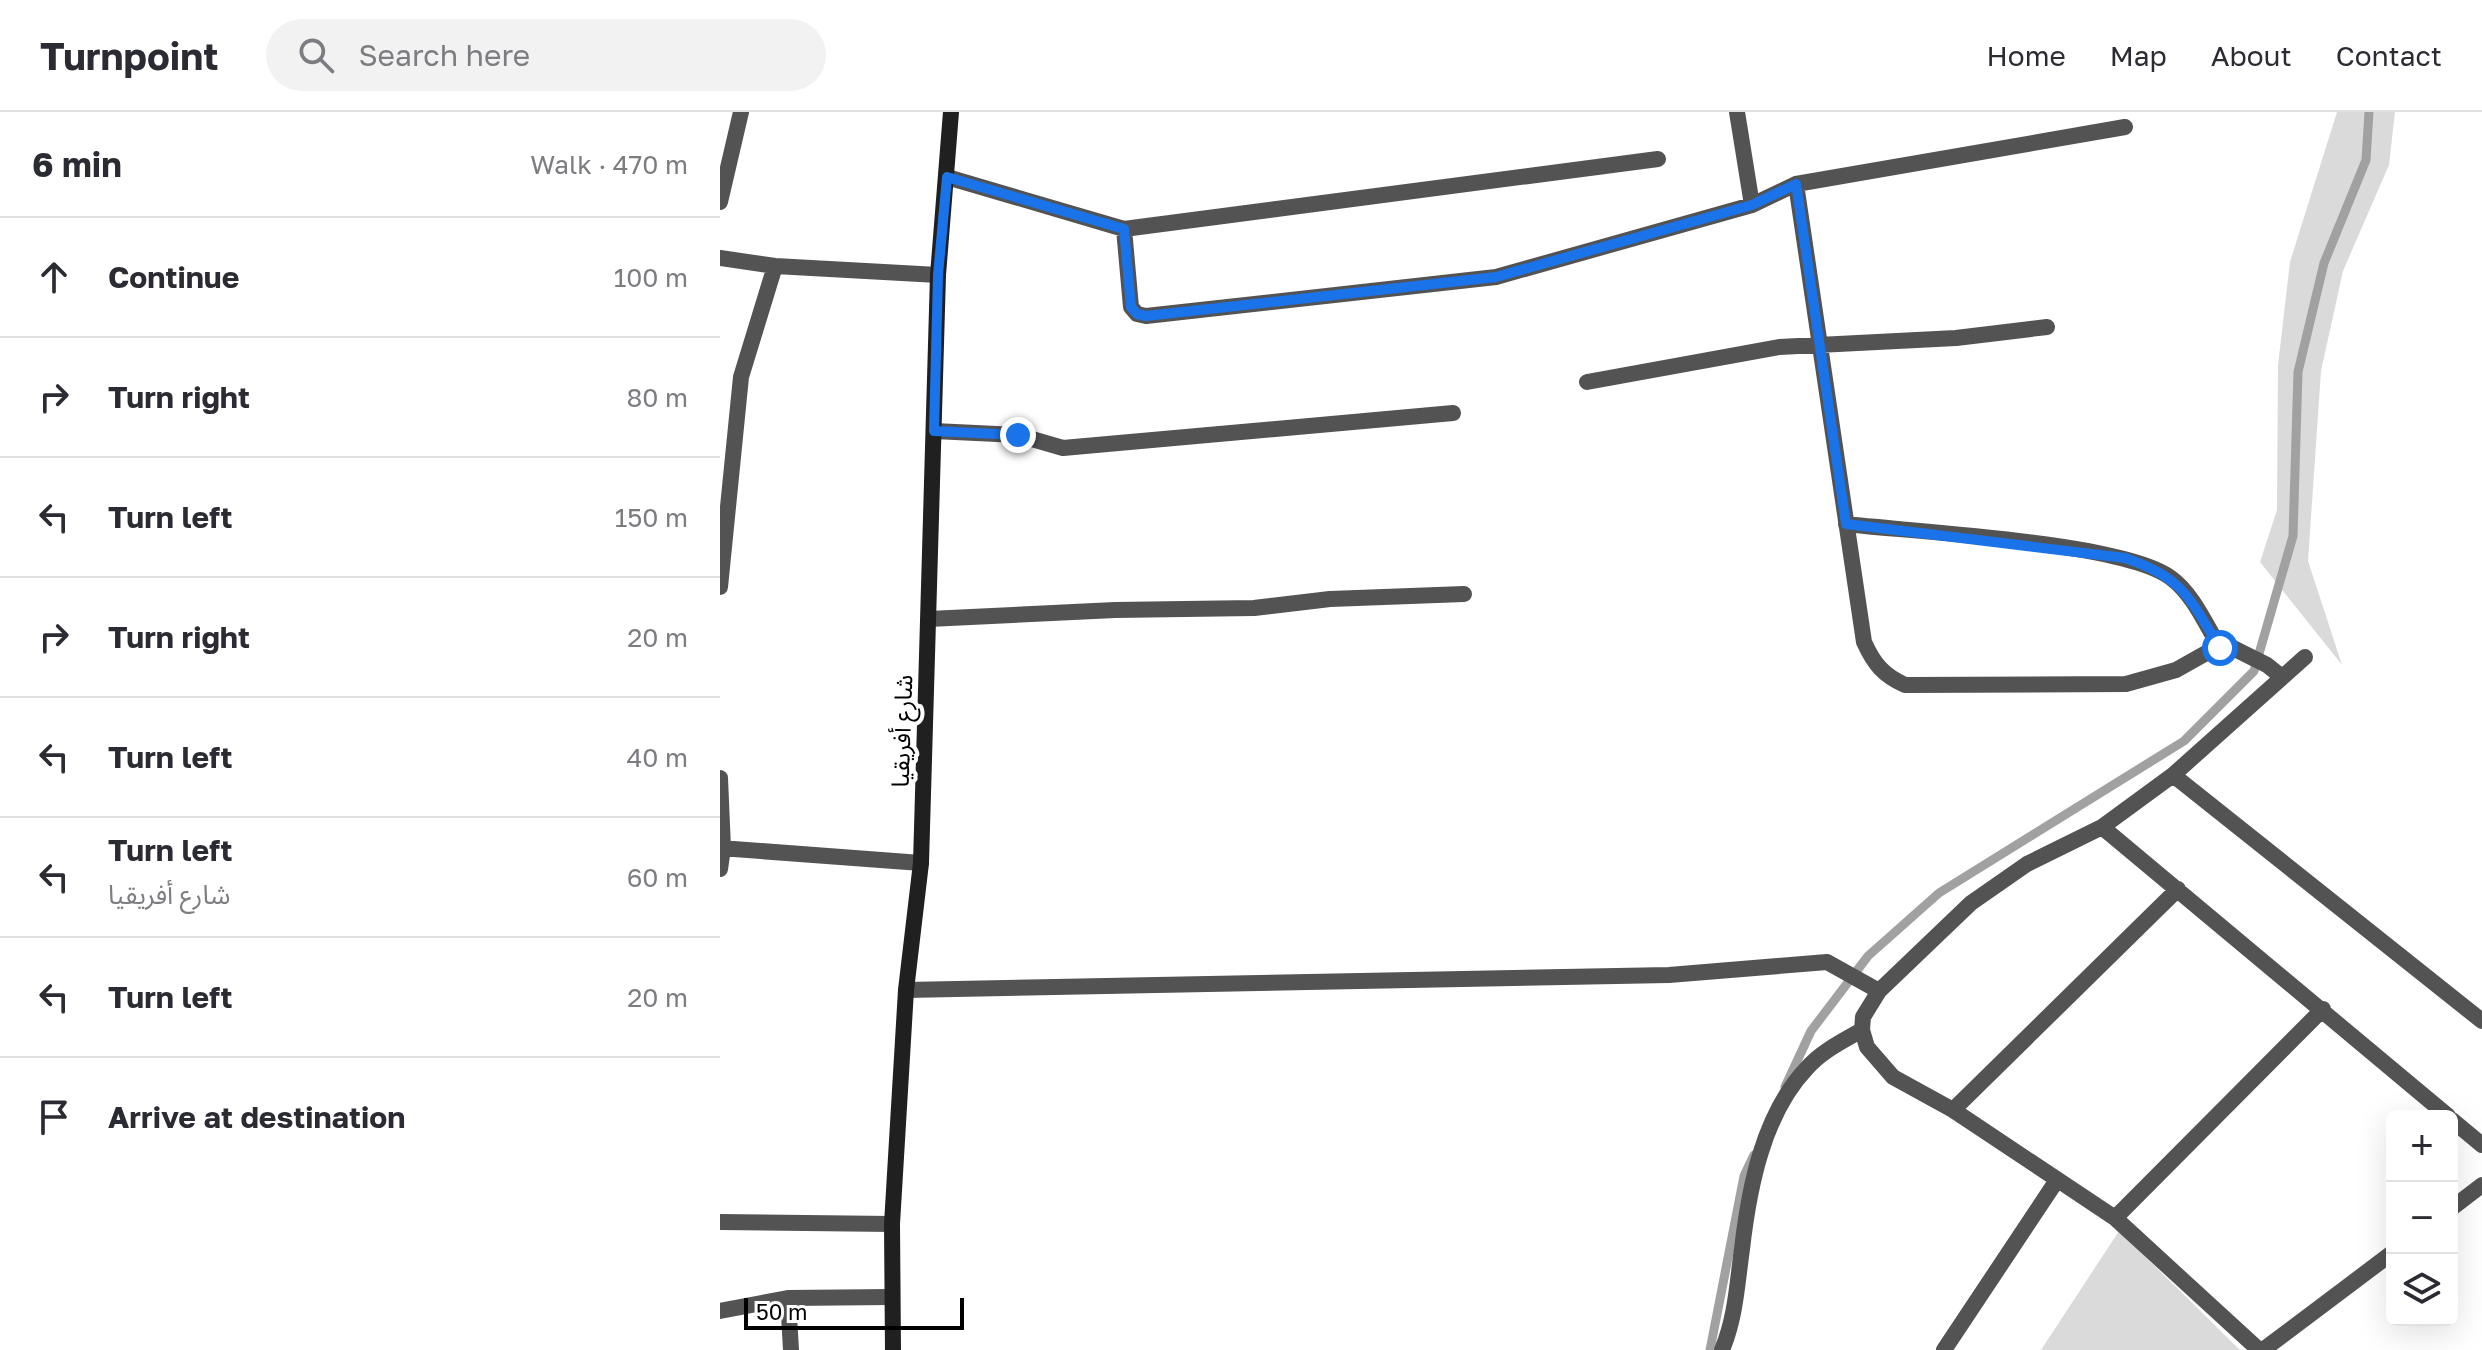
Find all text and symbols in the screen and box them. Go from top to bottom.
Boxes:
search box [266,19,826,91]
text: Turnpoint [40,33,218,78]
icon: search [294,33,338,77]
text: Search here [358,37,530,73]
text: Home [1987,39,2066,72]
text: Map [2110,39,2167,72]
text: About [2211,39,2292,72]
text: Contact [2336,39,2442,72]
text: 6 min [32,144,122,184]
text: Walk · 470 m [530,149,688,180]
icon: ahead [32,255,76,299]
text: Continue [108,259,239,295]
text: 100 m [614,262,688,293]
icon: right [32,375,76,419]
text: Turn right [108,379,250,415]
text: 80 m [627,382,688,413]
route end [1000,417,1036,453]
icon: left [32,495,76,539]
text: Turn left [108,499,233,535]
text: 150 m [615,502,688,533]
icon: right [32,615,76,659]
text: Turn right [108,619,250,655]
text: 20 m [627,622,688,653]
route start [2202,630,2238,666]
street label: شارع أفريقيا [885,674,921,788]
icon: left [32,735,76,779]
text: Turn left [108,739,233,775]
text: 40 m [627,742,688,773]
text: Turn left [108,832,233,868]
icon: left [32,855,76,899]
text: 60 m [627,862,688,893]
text: شارع أفريقيا [108,879,230,910]
icon: left [32,975,76,1019]
text: Turn left [108,979,233,1015]
text: 20 m [627,982,688,1013]
icon: arrive [32,1095,76,1139]
text: Arrive at destination [108,1099,405,1135]
map controls [2386,1110,2458,1326]
button: + [2386,1110,2458,1182]
button: − [2386,1182,2458,1254]
button: layers [2386,1254,2458,1326]
scale bar [744,1294,964,1330]
text: 50 m [756,1298,807,1325]

